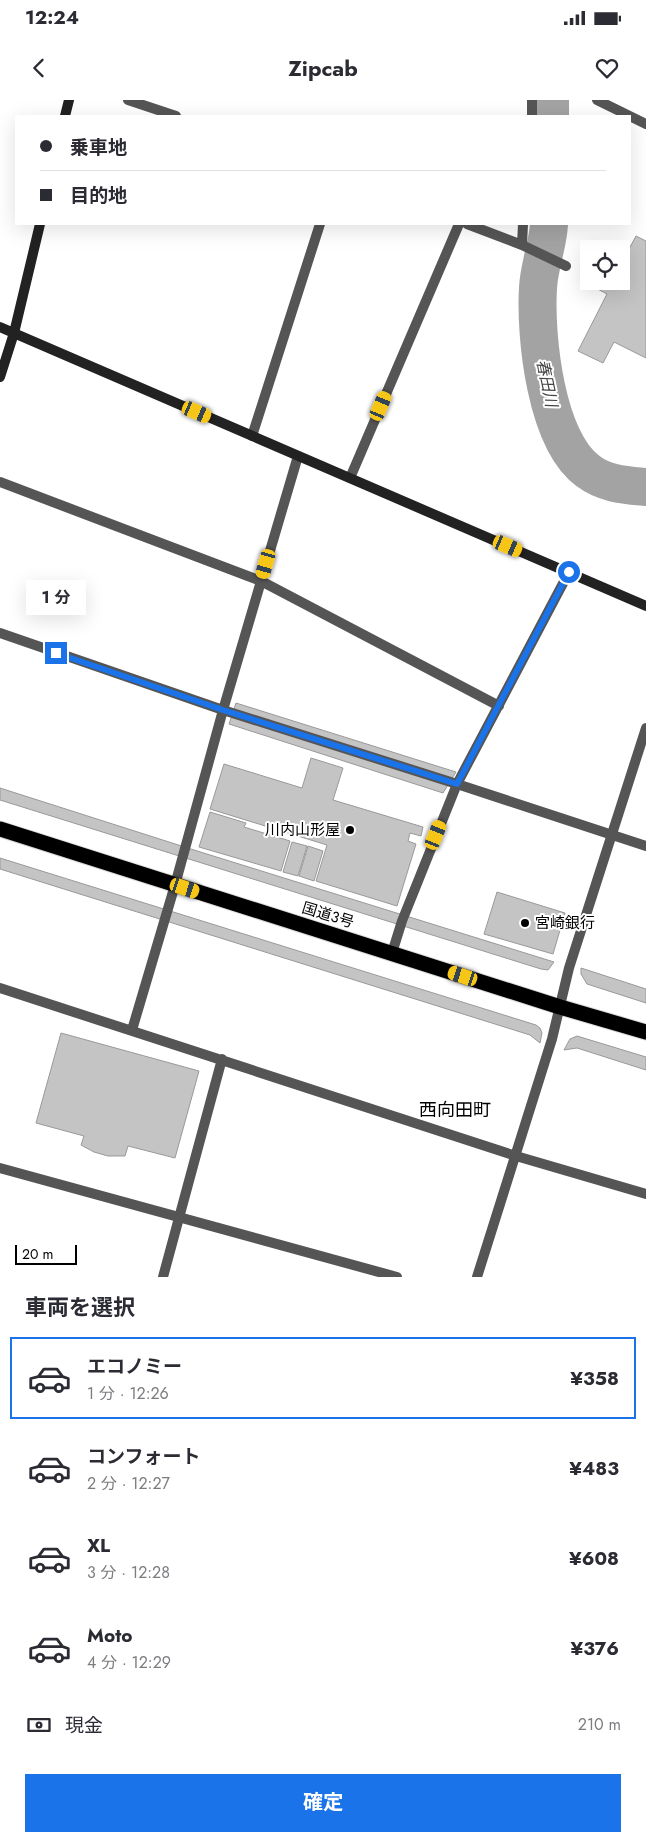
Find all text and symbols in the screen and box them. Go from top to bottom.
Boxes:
text: 12:24 [25,4,79,31]
text: Zipcab [288,52,358,84]
icon: back [25,54,53,82]
icon: heart [593,54,621,82]
text: 乗車地 [70,134,127,161]
text: 目的地 [70,182,127,209]
map controls [580,240,630,290]
button: locate [580,240,630,290]
water label: 春田川 [531,357,564,411]
car [368,389,393,423]
car [180,399,213,425]
car [491,533,524,559]
car [254,548,277,580]
route start [558,561,580,583]
callout: 1 分 [26,580,86,616]
text: 1 分 [42,586,70,609]
route end [45,642,67,664]
car [423,818,448,852]
place label: 川内山形屋 [265,819,340,841]
marker: 川内山形屋 [344,824,356,836]
car [168,876,201,900]
street label: 国道3号 [299,897,357,933]
place label: 宮崎銀行 [535,912,595,934]
marker: 宮崎銀行 [519,917,531,929]
car [446,964,479,988]
district label: 西向田町 [419,1097,491,1123]
scale bar [15,1242,78,1265]
text: 20 m [22,1244,54,1264]
text: 車両を選択 [25,1291,135,1323]
text: エコノミー [87,1353,182,1380]
icon: car [27,1356,72,1401]
text: ¥358 [570,1365,619,1392]
text: 1 分 · 12:26 [87,1382,169,1405]
text: コンフォート [87,1443,200,1470]
icon: car [27,1446,72,1491]
text: ¥483 [569,1455,619,1482]
text: 2 分 · 12:27 [87,1472,170,1495]
text: XL [87,1532,110,1559]
icon: car [27,1536,72,1581]
text: ¥608 [569,1545,619,1572]
text: 3 分 · 12:28 [87,1561,170,1584]
text: Moto [87,1622,132,1649]
icon: car [27,1626,72,1671]
text: ¥376 [571,1635,619,1662]
text: 4 分 · 12:29 [87,1651,171,1674]
icon: cash [25,1711,53,1739]
text: 現金 [65,1712,103,1739]
text: 210 m [578,1713,621,1736]
button: 確定 [25,1774,621,1832]

